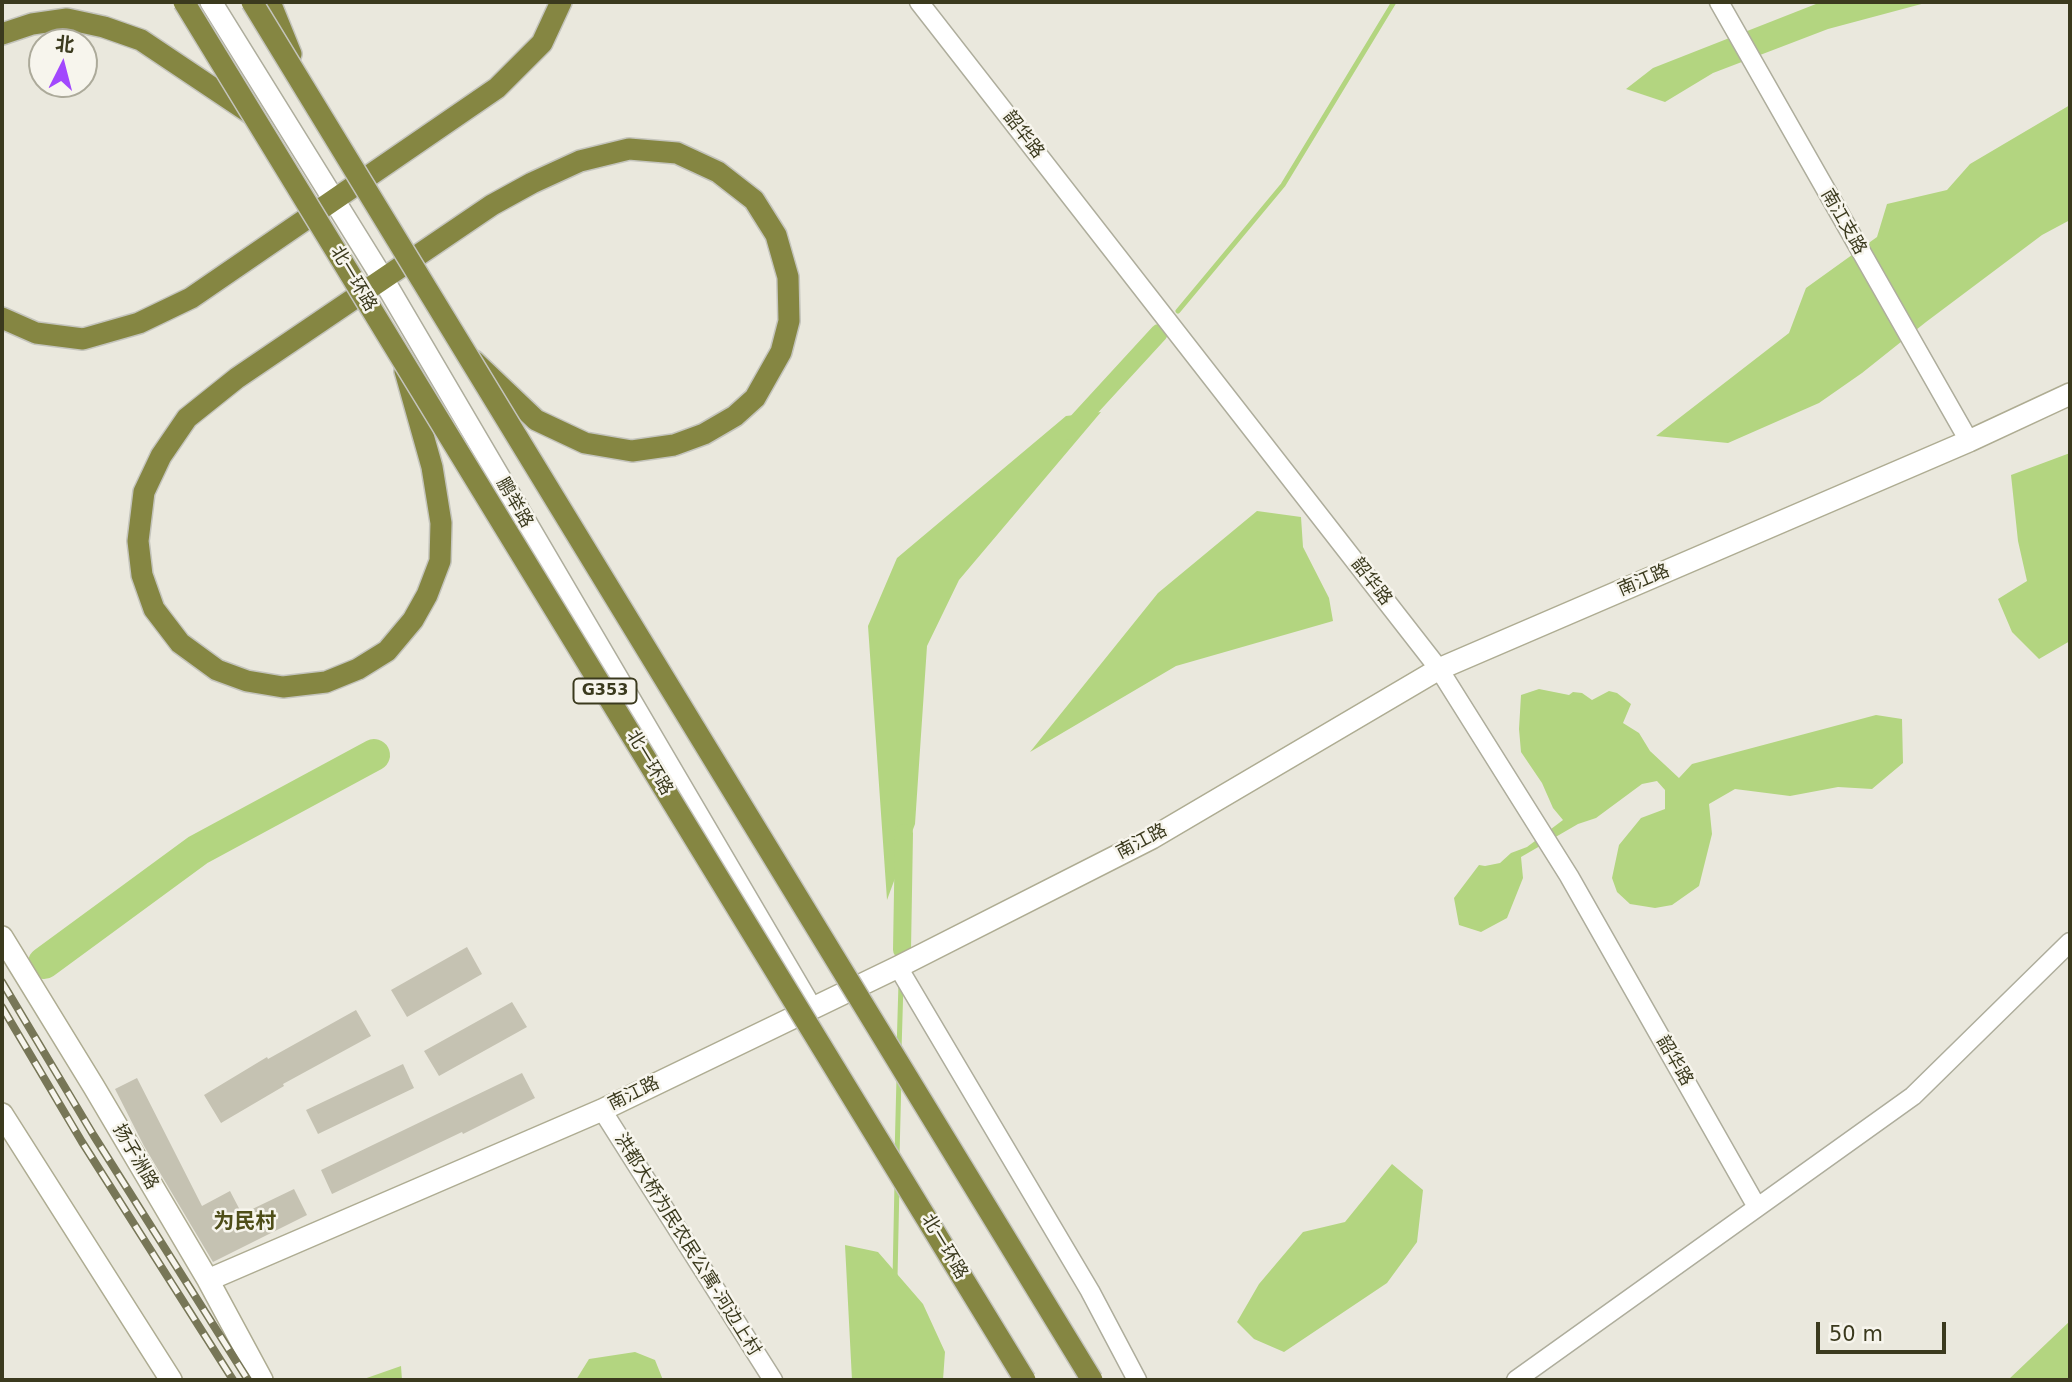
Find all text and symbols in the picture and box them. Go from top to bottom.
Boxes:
north arrow [28,28,98,98]
text: 北 [54,32,76,56]
street label: 韶华路 [998,107,1048,163]
street label: 南江支路 [1816,185,1870,259]
street label: 北一环路 [325,243,381,315]
street label: 鹏举路 [491,474,537,532]
street label: 韶华路 [1346,554,1396,610]
street label: 南江路 [1615,561,1673,601]
road number: G353 [574,678,636,704]
street label: 北一环路 [621,727,677,799]
street label: 南江路 [1113,820,1171,864]
street label: 韶华路 [1651,1032,1697,1090]
street label: 南江路 [605,1072,663,1116]
street label: 扬子洲路 [108,1120,162,1194]
street label: 洪都大桥为民农民公寓-河边上村 [609,1130,765,1360]
district label: 为民村 [214,1210,276,1236]
street label: 北一环路 [916,1211,972,1283]
scale bar [1820,1308,1950,1352]
text: 50 m [1829,1322,1883,1346]

